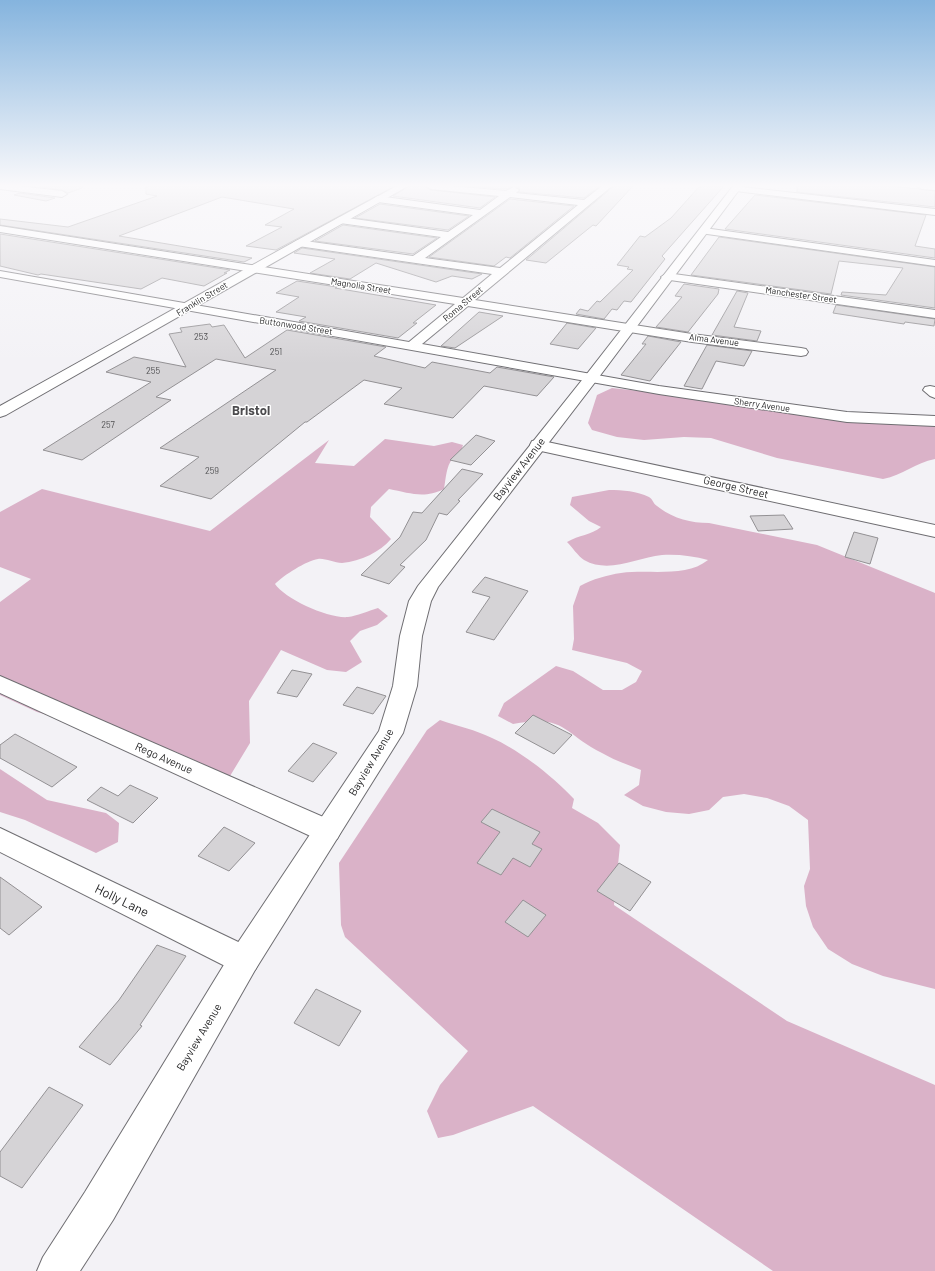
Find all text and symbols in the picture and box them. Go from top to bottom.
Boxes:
street label: Magnolia Street [330,275,392,296]
street label: Franklin Street [174,279,229,318]
street label: Roma Street [440,284,485,324]
street label: Manchester Street [765,284,837,305]
street label: Buttonwood Street [259,314,333,337]
house number: 253 [194,331,208,342]
street label: Alma Avenue [689,331,740,348]
house number: 251 [270,346,282,357]
house number: 255 [146,365,160,376]
street label: Sherry Avenue [733,395,791,414]
district label: Bristol [232,402,270,418]
house number: 257 [101,419,116,430]
street label: Bayview Avenue [490,435,547,503]
house number: 259 [205,465,219,476]
street label: George Street [702,473,770,500]
street label: Bayview Avenue [345,726,396,798]
street label: Rego Avenue [133,739,195,776]
street label: Holly Lane [92,880,152,920]
street label: Bayview Avenue [173,1001,224,1073]

